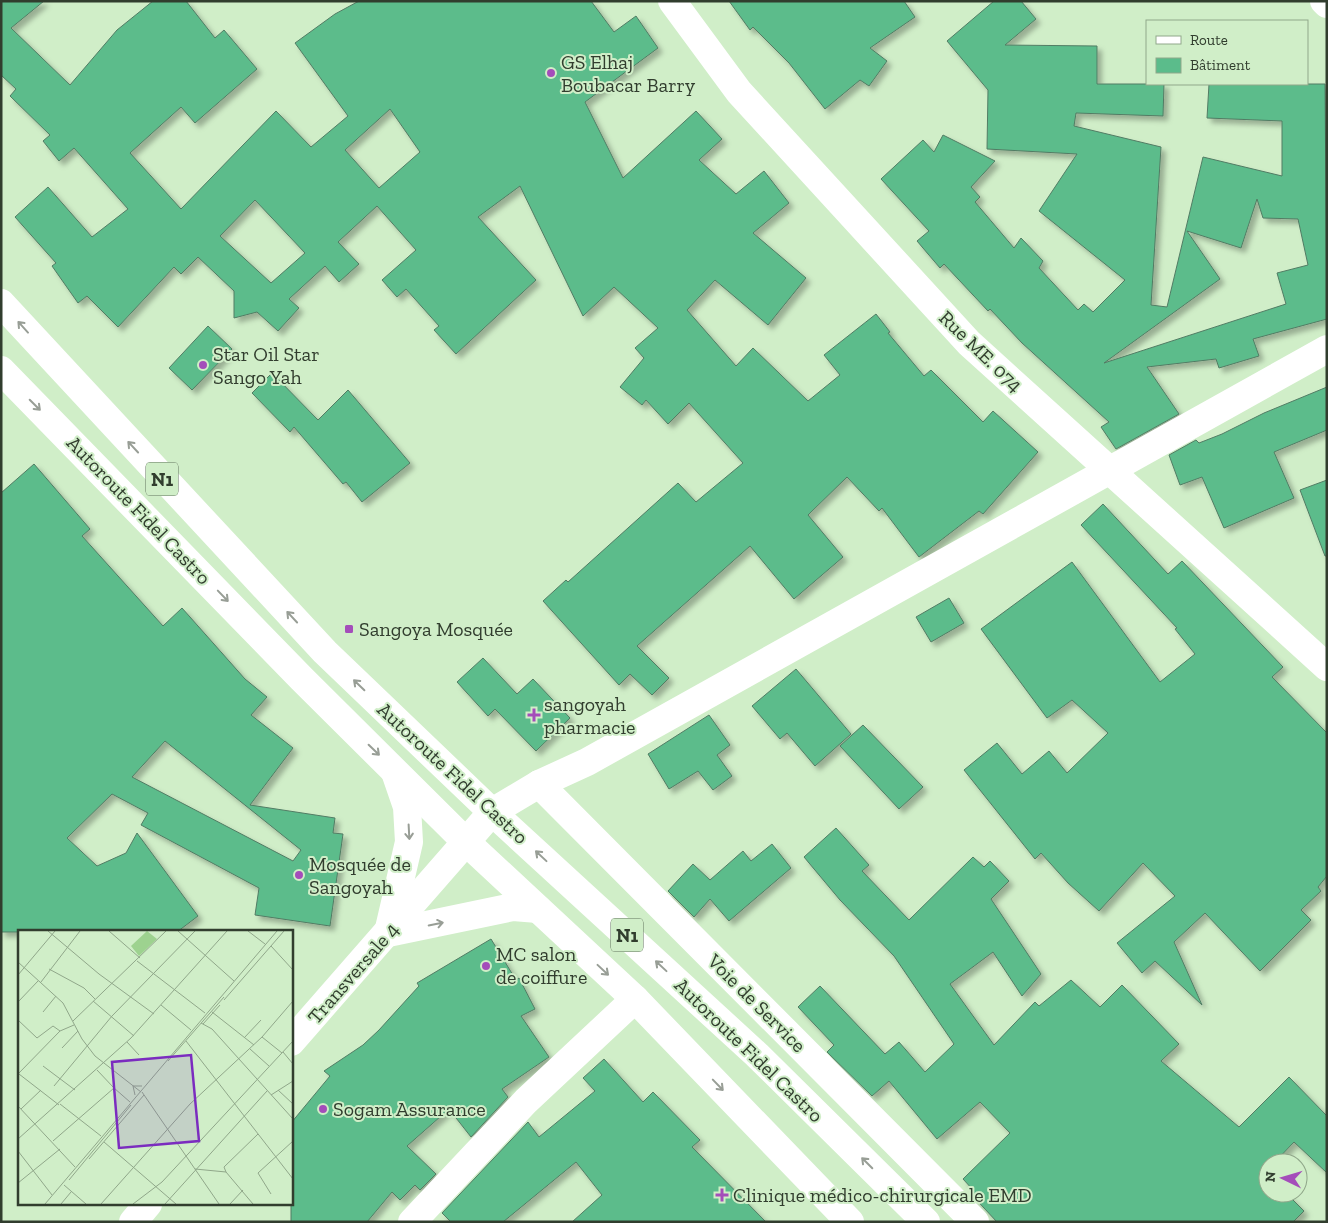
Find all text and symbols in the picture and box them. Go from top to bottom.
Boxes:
legend [1146,20,1308,85]
text: Route [1190,31,1228,49]
place label: GS Elhaj Boubacar Barry [561,50,696,97]
text: Bâtiment [1190,56,1251,74]
marker: GS Elhaj Boubacar Barry [545,67,557,79]
street label: Rue ME. 074 [934,305,1028,397]
one-way arrow [17,321,29,334]
place label: Star Oil Star Sango Yah [213,342,320,389]
marker: Star Oil Star Sango Yah [197,359,209,371]
one-way arrow [29,399,42,411]
street label: Autoroute Fidel Castro [62,431,216,589]
one-way arrow [127,441,139,453]
road number: N1 [146,462,178,496]
one-way arrow [217,590,229,603]
one-way arrow [286,610,298,623]
place label: Sangoya Mosquée [359,617,513,641]
marker: Sangoya Mosquée [343,623,355,635]
one-way arrow [353,679,365,691]
place label: sangoyah pharmacie [544,692,635,739]
street label: Autoroute Fidel Castro [373,697,533,849]
marker: sangoyah pharmacie [528,709,540,721]
one-way arrow [368,744,380,756]
one-way arrow [404,824,413,840]
one-way arrow [534,850,547,862]
place label: Mosquée de Sangoyah [309,852,411,899]
marker: Mosquée de Sangoyah [293,869,305,881]
street label: Transversale 4 [302,917,404,1029]
road number: N1 [611,918,643,952]
one-way arrow [428,919,444,928]
inset map [18,930,292,1206]
place label: MC salon de coiffure [496,942,587,989]
street label: Voie de Service [702,948,811,1057]
marker: MC salon de coiffure [480,960,492,972]
one-way arrow [654,960,667,972]
one-way arrow [597,964,610,976]
street label: Autoroute Fidel Castro [670,973,828,1127]
one-way arrow [712,1079,724,1091]
place label: Sogam Assurance [333,1097,486,1121]
marker: Sogam Assurance [317,1103,329,1115]
north arrow [1258,1153,1308,1203]
one-way arrow [860,1157,873,1169]
text: N [1262,1171,1280,1183]
place label: Clinique médico-chirurgicale EMD [733,1183,1032,1207]
marker: Clinique médico-chirurgicale EMD [715,1188,729,1202]

